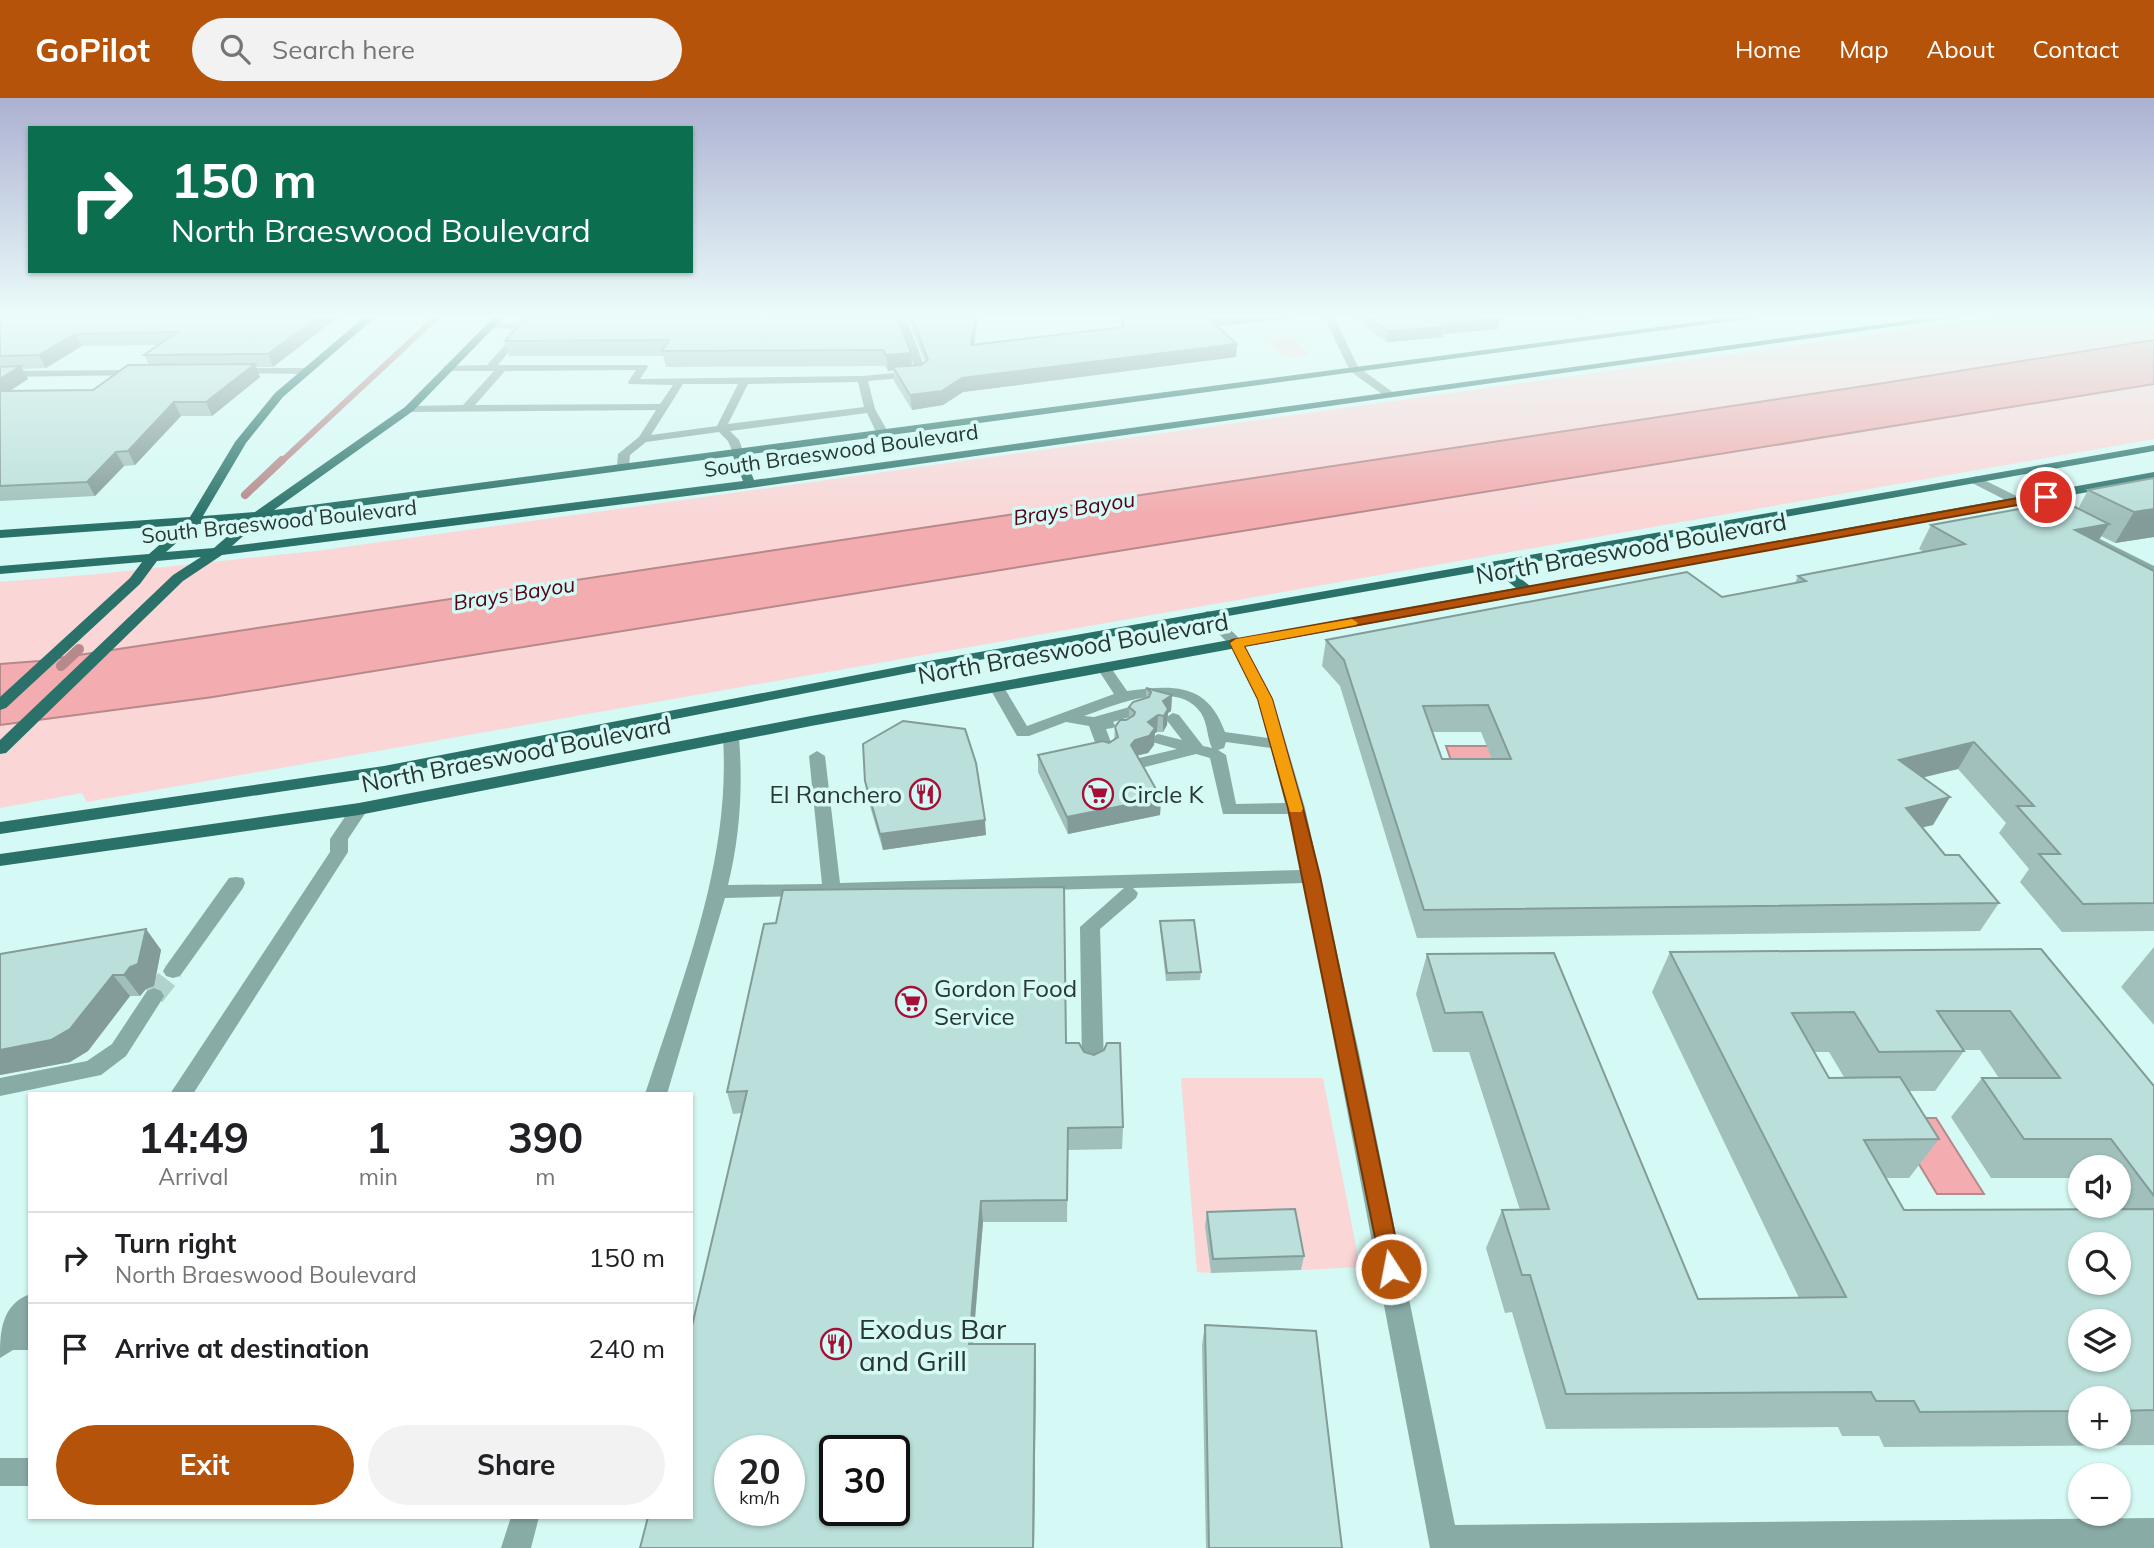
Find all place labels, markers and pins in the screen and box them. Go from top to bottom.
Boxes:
pin [2016,467,2076,527]
restaurant icon: El Ranchero [908,777,942,811]
supermarket icon: Circle K [1081,777,1115,811]
place label: El Ranchero [770,779,902,809]
place label: Circle K [1121,779,1205,809]
place label: Gordon Food Service [934,973,1077,1031]
supermarket icon: Gordon Food Service [894,985,928,1019]
place label: Exodus Bar and Grill [859,1311,1007,1378]
restaurant icon: Exodus Bar and Grill [819,1327,853,1361]

